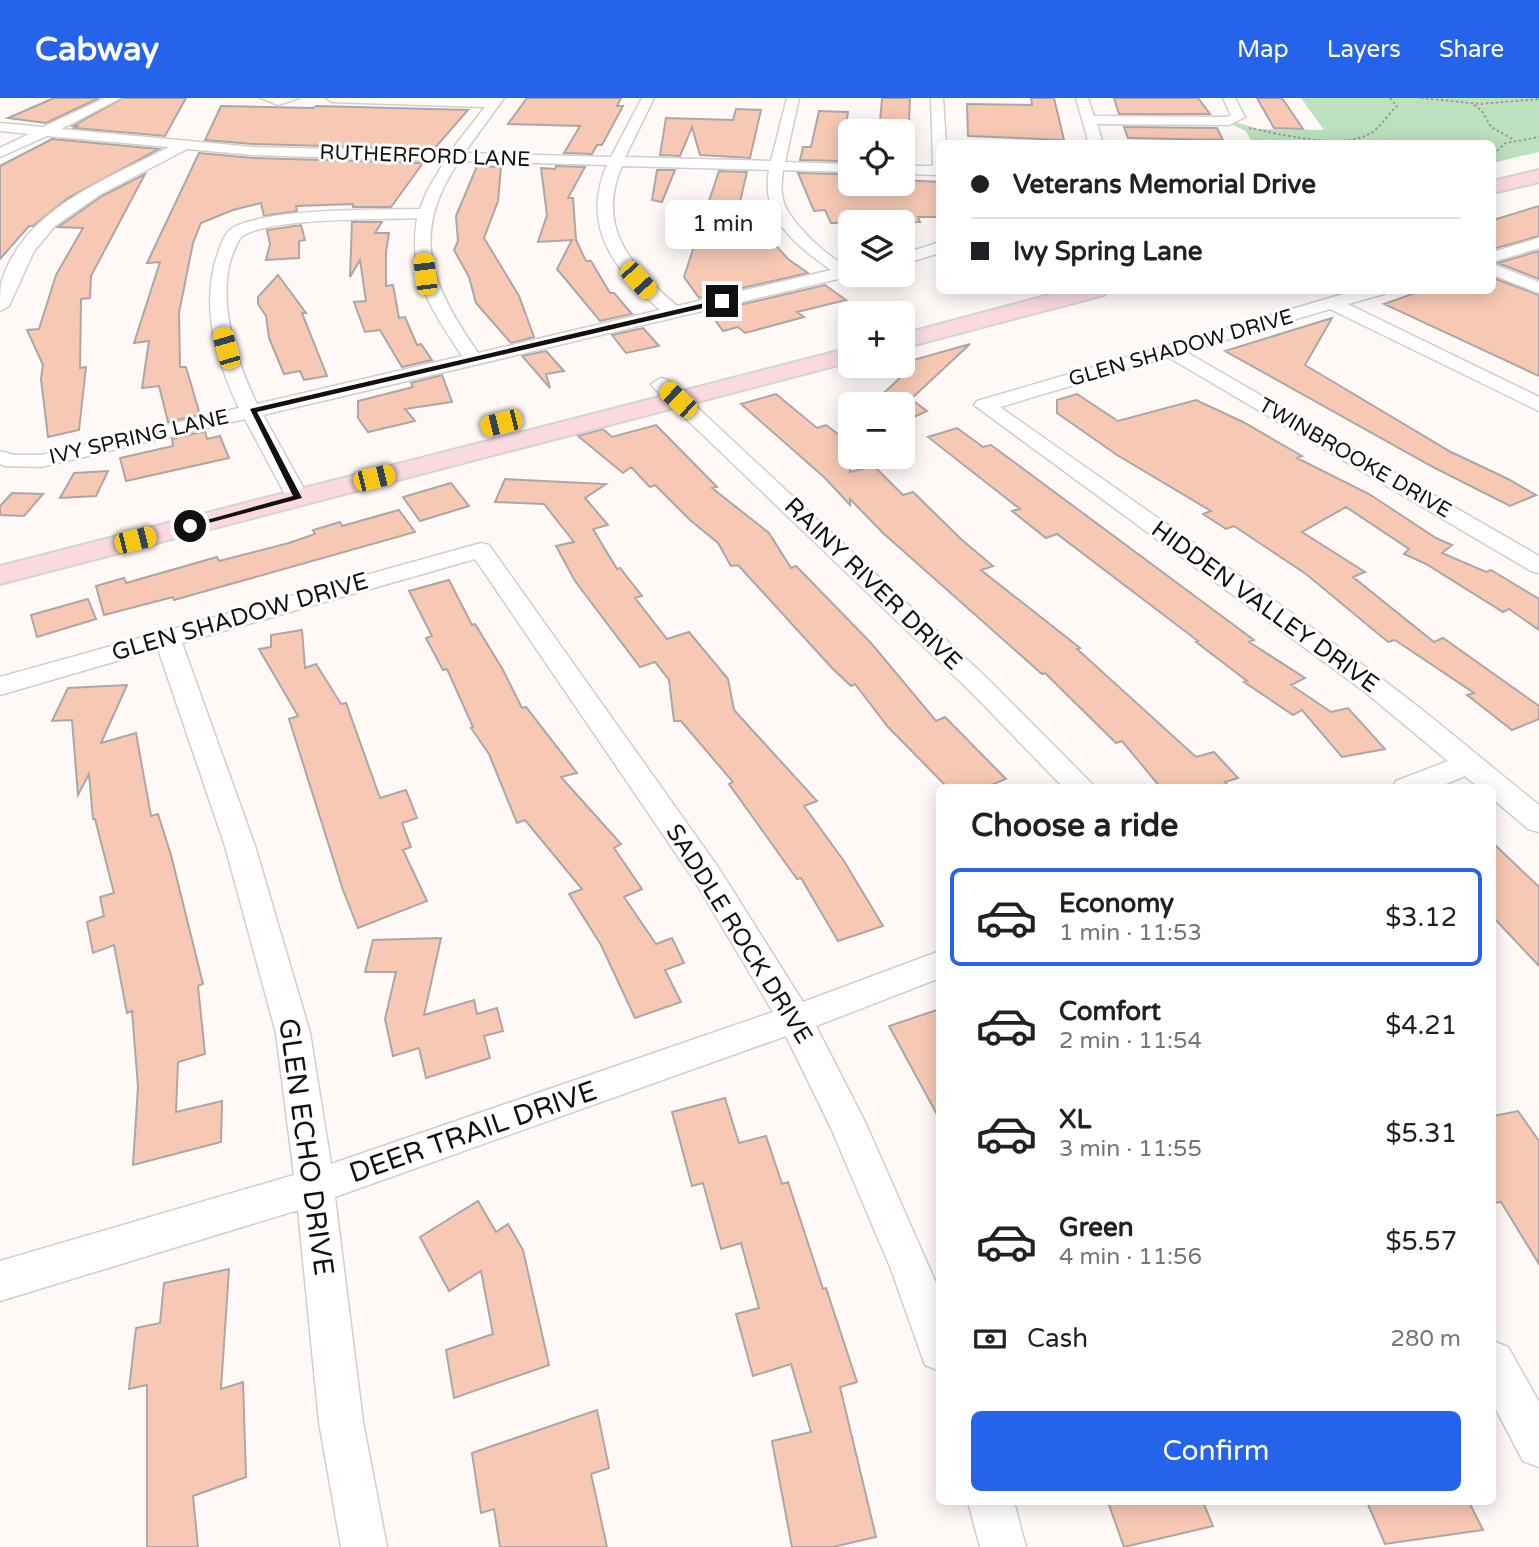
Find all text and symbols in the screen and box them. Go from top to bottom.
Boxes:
text: Cabway [35,30,159,69]
text: Map [1237,35,1289,64]
text: Layers [1327,35,1401,64]
text: Share [1439,35,1504,64]
map controls [838,119,915,469]
button: locate [838,119,915,196]
street label: RUTHERFORD LANE [319,140,531,172]
text: Veterans Memorial Drive [1013,169,1316,200]
callout: 1 min [664,200,780,248]
text: 1 min [692,210,754,238]
button: layers [838,210,915,287]
text: Ivy Spring Lane [1013,236,1202,267]
car [413,252,438,296]
car [617,257,660,303]
route end [706,285,738,317]
button: + [838,301,915,378]
street label: GLEN SHADOW DRIVE [1066,304,1296,392]
car [211,325,242,371]
car [656,378,701,422]
button: − [838,392,915,469]
street label: TWINBROOKE DRIVE [1254,393,1456,523]
street label: IVY SPRING LANE [47,404,231,470]
car [479,408,524,438]
car [352,463,397,493]
street label: RAINY RIVER DRIVE [778,492,968,676]
route start [174,510,206,542]
street label: HIDDEN VALLEY DRIVE [1146,515,1384,699]
car [113,525,158,555]
street label: GLEN SHADOW DRIVE [108,566,372,668]
text: Choose a ride [971,807,1178,845]
street label: SADDLE ROCK DRIVE [660,819,818,1049]
icon: car [975,886,1038,949]
text: Economy [1059,888,1174,919]
text: $3.12 [1385,902,1457,933]
text: 1 min · 11:53 [1059,919,1202,947]
icon: car [975,994,1038,1057]
text: Comfort [1059,996,1161,1027]
text: $4.21 [1385,1010,1457,1041]
street label: GLEN ECHO DRIVE [271,1016,341,1278]
text: 2 min · 11:54 [1059,1027,1202,1055]
street label: DEER TRAIL DRIVE [345,1074,601,1190]
icon: car [975,1102,1038,1165]
text: XL [1059,1104,1091,1135]
text: $5.31 [1385,1118,1457,1149]
text: 3 min · 11:55 [1059,1135,1202,1163]
icon: car [975,1210,1038,1273]
text: Green [1059,1212,1134,1243]
text: $5.57 [1385,1226,1457,1257]
text: 4 min · 11:56 [1059,1243,1202,1271]
icon: cash [971,1320,1009,1358]
text: Cash [1027,1323,1088,1354]
text: 280 m [1391,1325,1461,1353]
button: Confirm [971,1411,1461,1491]

